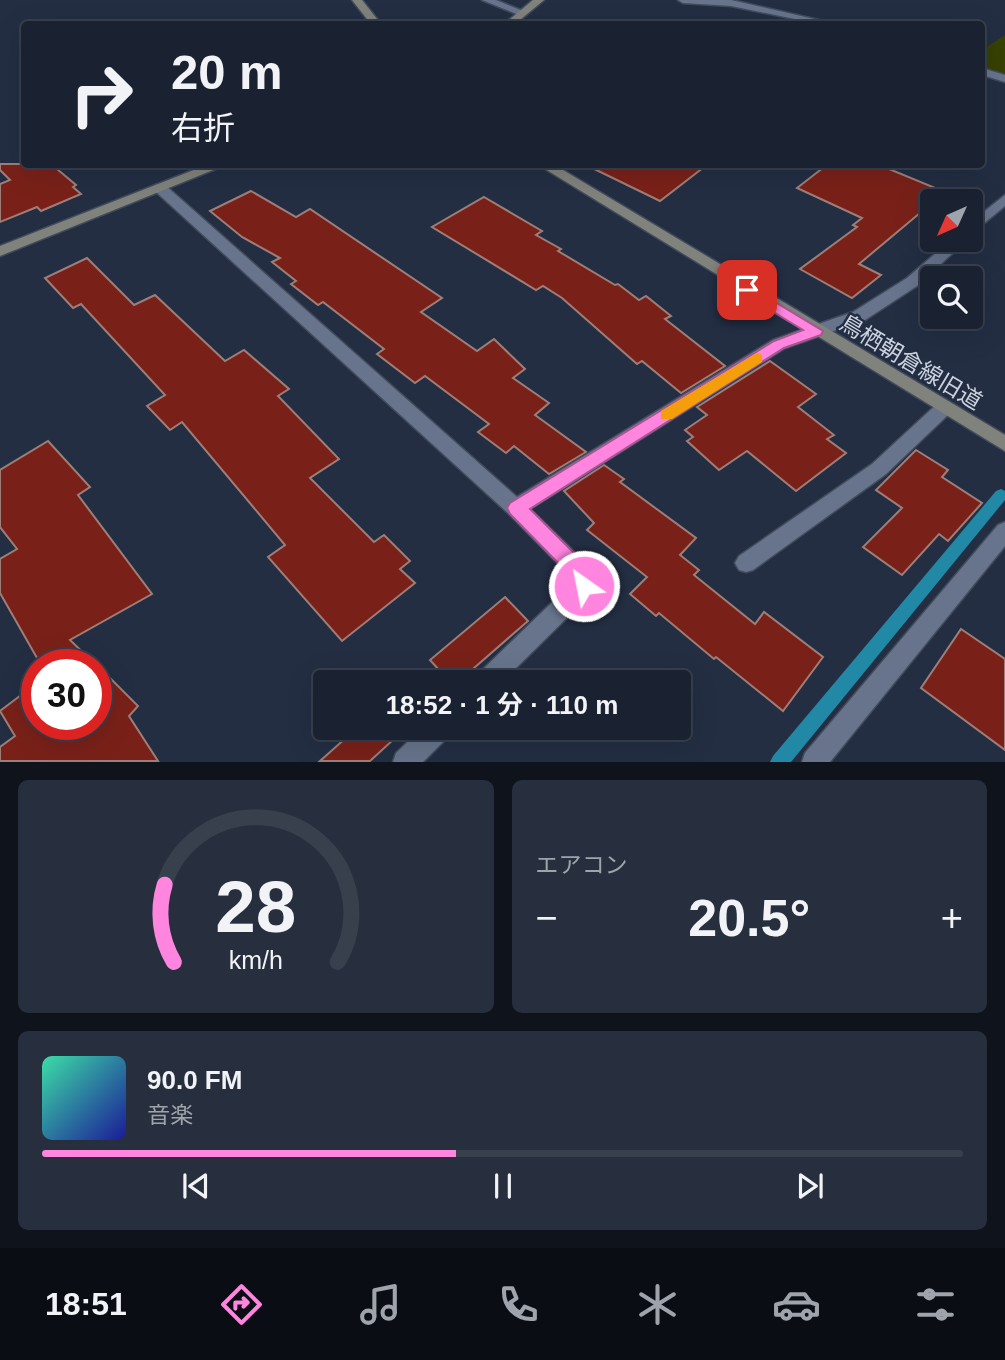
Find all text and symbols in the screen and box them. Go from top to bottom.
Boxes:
text: 20 m [171,45,283,99]
icon: right [56,49,147,140]
text: 右折 [171,110,235,146]
north arrow [920,189,984,252]
map controls [920,189,983,329]
pin [717,260,777,320]
button: search [920,266,983,329]
icon: arrive [728,271,766,309]
street label: 鳥栖朝倉線旧道 [835,309,987,415]
position arrow [547,549,621,623]
speed limit sign: 30 [21,649,112,740]
text: 18:52 · 1 分 · 110 m [386,690,618,720]
text: エアコン [536,852,628,878]
text: 28 [215,867,296,948]
text: 20.5° [688,889,810,947]
text: − [536,897,558,939]
text: + [941,897,963,939]
text: km/h [229,946,283,974]
text: 90.0 FM [147,1065,242,1095]
text: 音楽 [147,1102,193,1128]
icon: previous [177,1167,215,1205]
icon: pause [484,1167,522,1205]
icon: next [791,1167,829,1205]
icon: directions [217,1280,266,1329]
icon: music [356,1280,405,1329]
icon: phone [494,1280,543,1329]
icon: climate [633,1280,682,1329]
icon: car [772,1280,821,1329]
icon: filters [911,1280,960,1329]
text: 18:51 [45,1286,127,1322]

